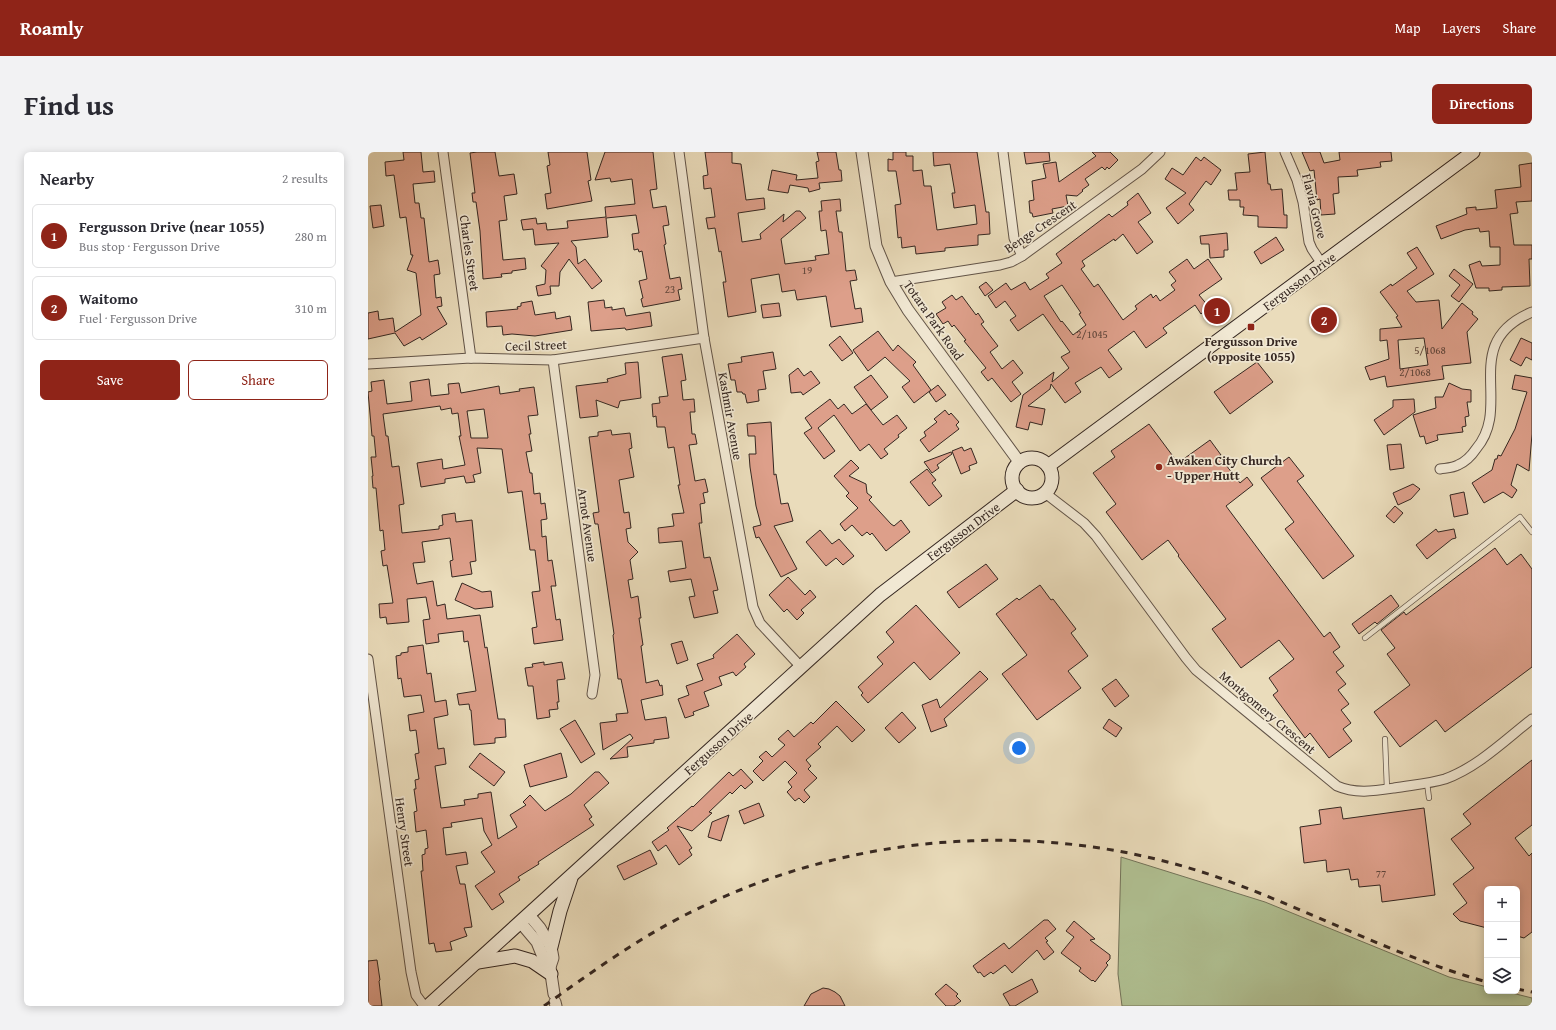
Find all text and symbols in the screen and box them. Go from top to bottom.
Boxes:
text: Roamly [20,14,84,42]
text: Map [1395,18,1421,38]
text: Layers [1443,18,1481,38]
text: Share [1503,18,1536,38]
text: Find us [24,84,114,125]
button: Directions [1432,84,1532,124]
text: Nearby [40,166,94,191]
text: 2 results [282,169,328,188]
street label: Flavia Grove [1297,172,1332,241]
street label: Benge Crescent [1000,195,1081,258]
street label: Charles Street [455,214,484,293]
text: Fergusson Drive (near 1055) [79,216,265,237]
text: 1 [51,227,57,246]
text: 280 m [295,227,327,246]
text: Bus stop · Fergusson Drive [79,237,220,256]
street label: Fergusson Drive [1259,248,1340,315]
house number: 19 [802,262,812,278]
street label: Totara Park Road [899,277,968,364]
house number: 23 [665,281,675,297]
text: Waitomo [79,288,138,309]
pin: 1 [1204,296,1230,326]
text: 2 [51,299,57,318]
text: 310 m [295,299,327,318]
pin: 2 [1311,305,1337,335]
text: Fuel · Fergusson Drive [79,309,197,328]
marker: Fergusson Drive (opposite 1055) [1246,322,1256,332]
house number: 2/1045 [1076,326,1108,342]
place label: Fergusson Drive (opposite 1055) [1205,332,1297,366]
street label: Cecil Street [505,335,568,356]
house number: 5/1068 [1414,342,1446,358]
button: Save [40,360,180,400]
button: Share [188,360,328,400]
house number: 2/1068 [1399,364,1431,380]
street label: Kashmir Avenue [713,371,748,461]
place label: Awaken City Church - Upper Hutt [1167,451,1283,485]
marker: Awaken City Church - Upper Hutt [1154,462,1164,472]
street label: Arnot Avenue [573,487,602,563]
street label: Fergusson Drive [923,498,1004,565]
street label: Montgomery Crescent [1215,666,1320,759]
street label: Fergusson Drive [680,707,757,780]
your location [1009,738,1029,758]
street label: Henry Street [390,796,419,868]
house number: 77 [1376,865,1386,881]
map controls [1484,886,1520,994]
button: + [1484,886,1520,922]
button: − [1484,922,1520,958]
button: layers [1484,958,1520,994]

